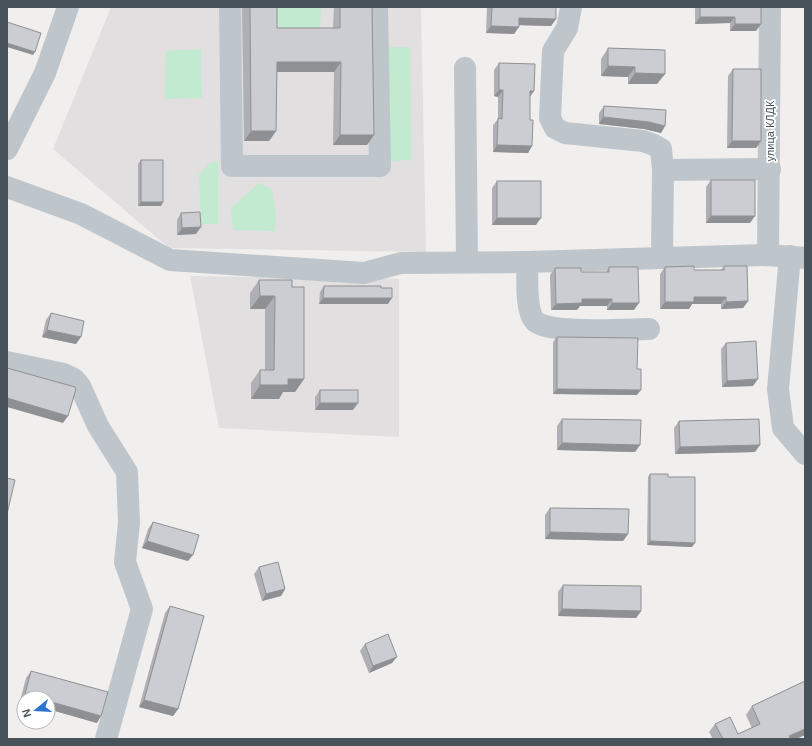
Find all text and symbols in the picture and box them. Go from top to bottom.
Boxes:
street label: улица КЛДК [764,100,776,161]
north arrow [16,690,56,730]
text: N [20,707,33,719]

